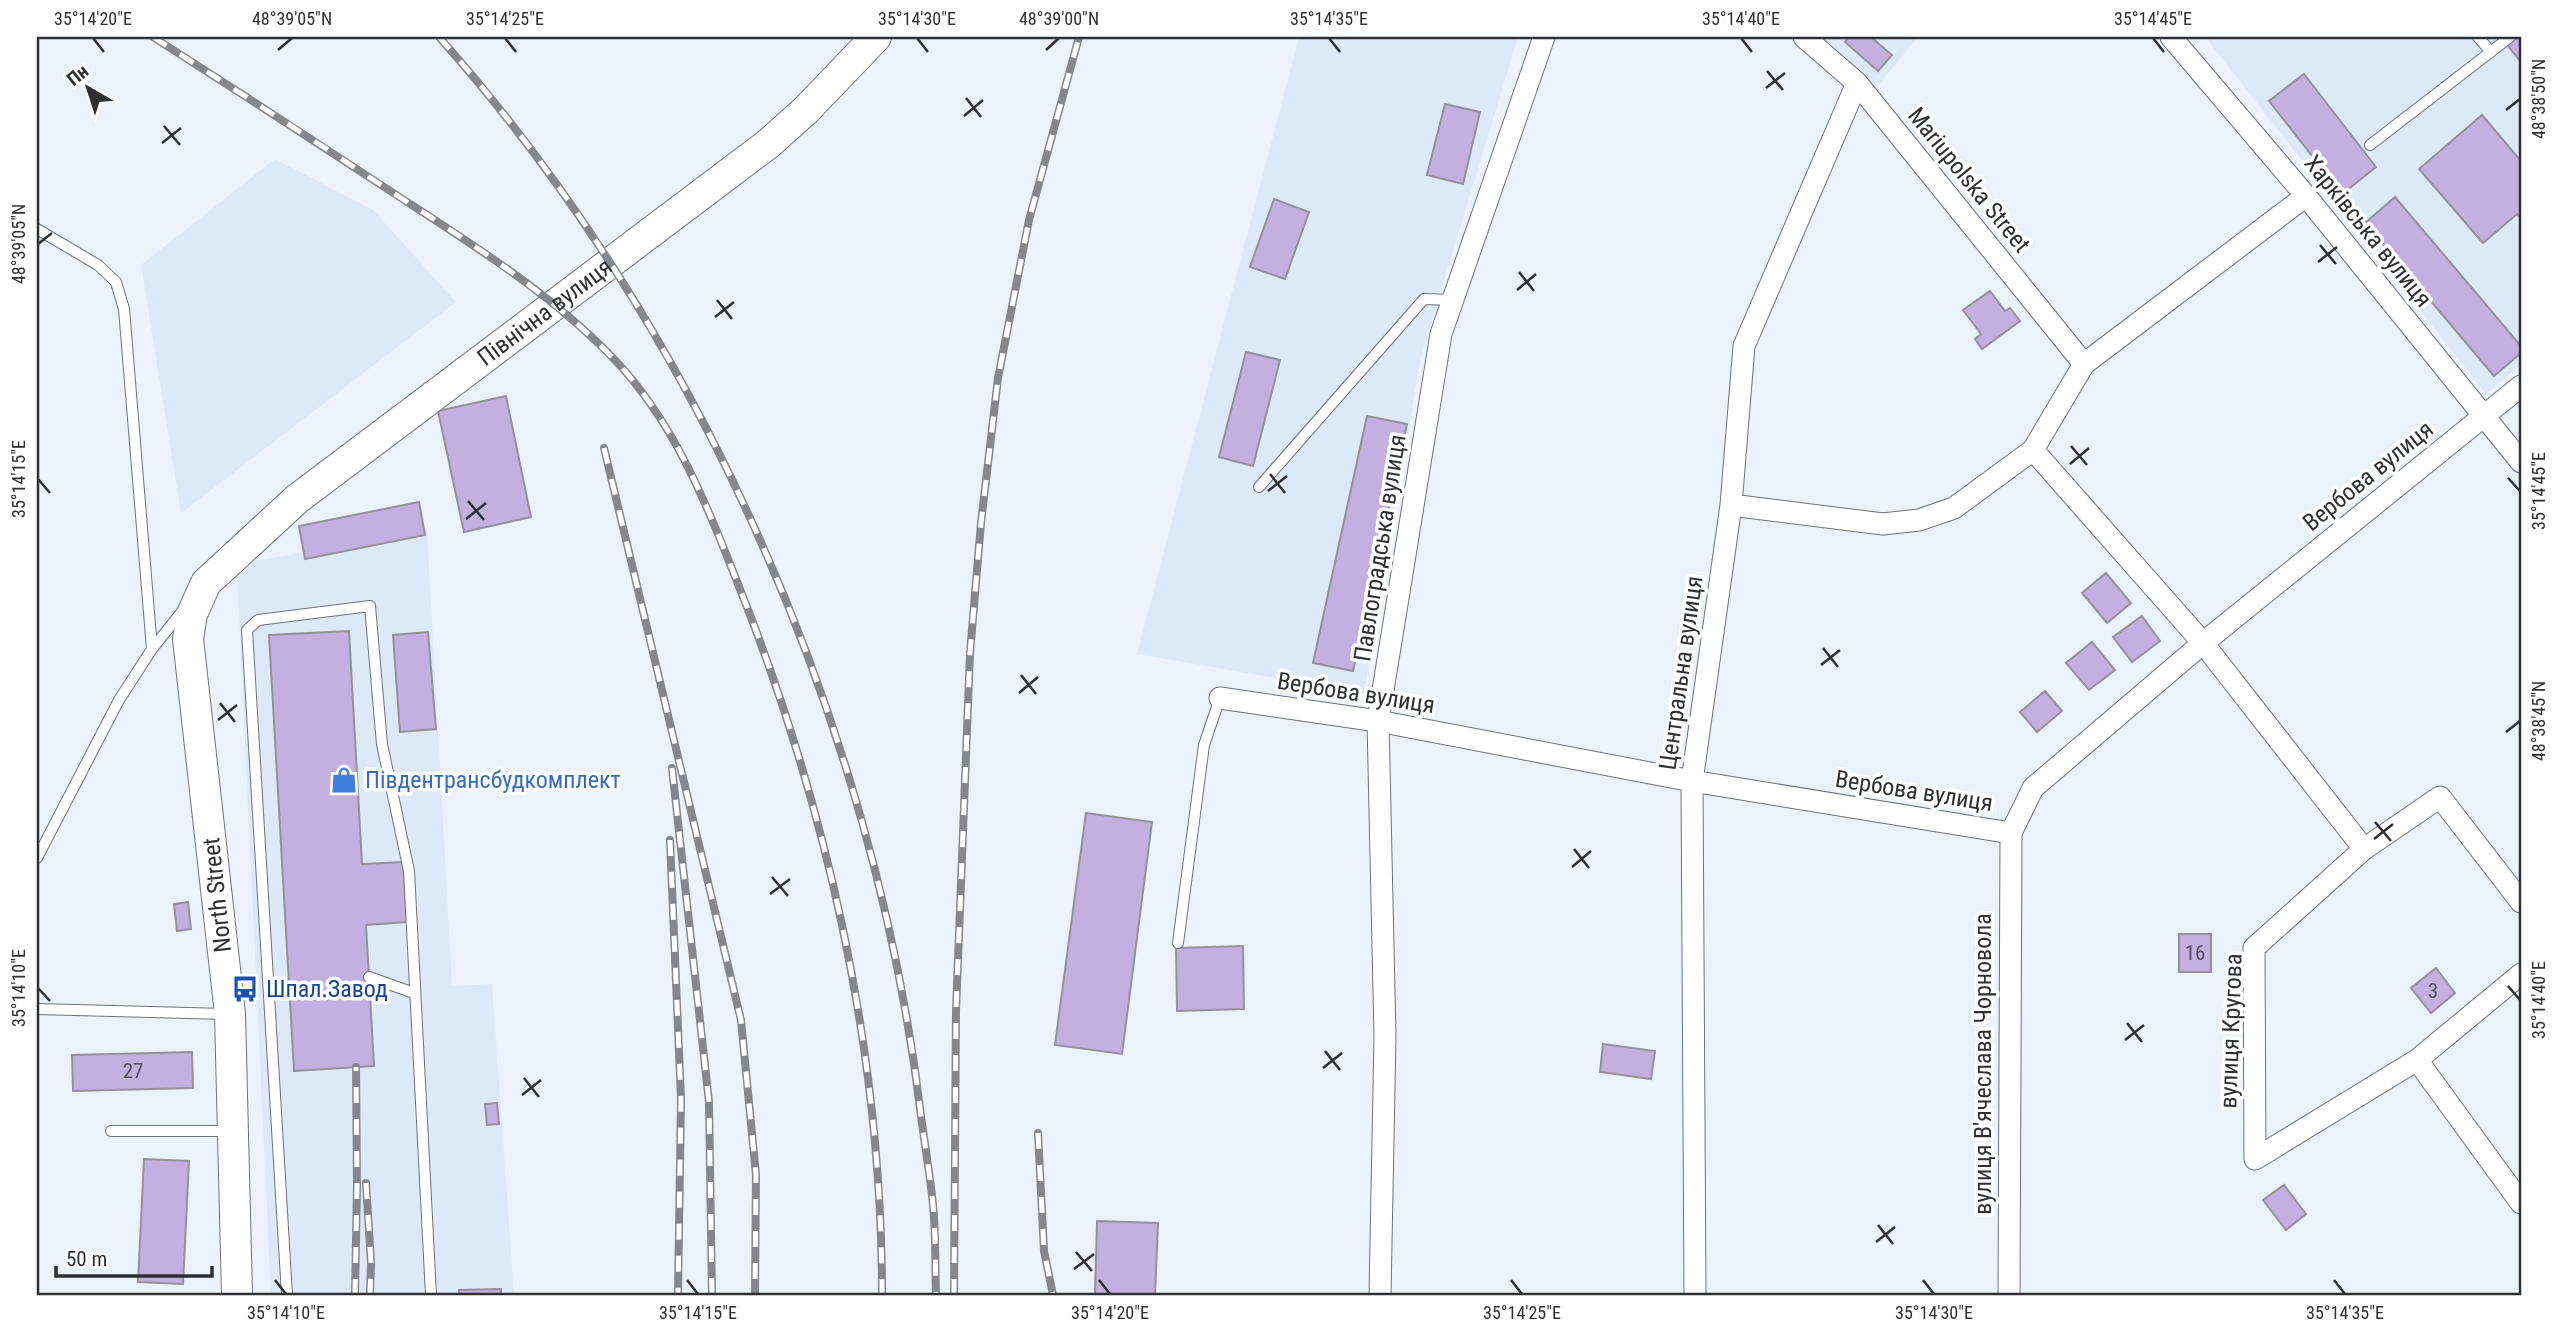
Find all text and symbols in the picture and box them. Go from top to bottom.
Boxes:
text: 35°14'20"E [54,8,132,29]
text: 48°39'05"N [252,8,332,29]
text: 35°14'25"E [466,8,544,29]
text: 35°14'30"E [878,8,956,29]
text: 48°39'00"N [1019,8,1099,29]
text: 35°14'35"E [1290,8,1368,29]
text: 35°14'40"E [1702,8,1780,29]
text: 35°14'45"E [2114,8,2192,29]
north arrow [52,52,122,122]
text: 48°38'50"N [2528,59,2549,139]
text: Пн [62,60,93,91]
street label: Mariupolska Street [1902,102,2036,258]
street label: Харківська вулиця [2298,150,2438,312]
text: 48°39'05"N [8,204,29,284]
street label: Північна вулиця [472,252,618,372]
street label: Вербова вулиця [2297,415,2439,537]
street label: Павлоградська вулиця [1348,433,1412,663]
text: 35°14'15"E [8,440,29,518]
text: 35°14'45"E [2528,452,2549,530]
street label: Центральна вулиця [1654,574,1708,772]
street label: Вербова вулиця [1275,667,1437,719]
text: 48°38'45"N [2528,681,2549,761]
shop icon: Південтрансбудкомплект [329,765,359,795]
street label: Вербова вулиця [1833,765,1995,817]
place label: Південтрансбудкомплект [365,766,621,794]
street label: North Street [197,836,237,954]
street label: вулиця В'ячеслава Чорновола [1969,913,1997,1215]
house number: 16 [2185,941,2205,965]
text: 35°14'10"E [8,949,29,1027]
street label: вулиця Кругова [2214,953,2248,1109]
text: 35°14'40"E [2528,961,2549,1039]
bus stop icon: Шпал.Завод [230,974,260,1004]
place label: Шпал.Завод [266,975,388,1003]
house number: 3 [2428,979,2438,1003]
house number: 27 [123,1059,143,1083]
scale bar [56,1234,212,1278]
text: 50 m [66,1247,107,1271]
text: 35°14'10"E [247,1302,325,1323]
text: 35°14'15"E [659,1302,737,1323]
text: 35°14'20"E [1071,1302,1149,1323]
text: 35°14'25"E [1483,1302,1561,1323]
text: 35°14'30"E [1895,1302,1973,1323]
text: 35°14'35"E [2306,1302,2384,1323]

